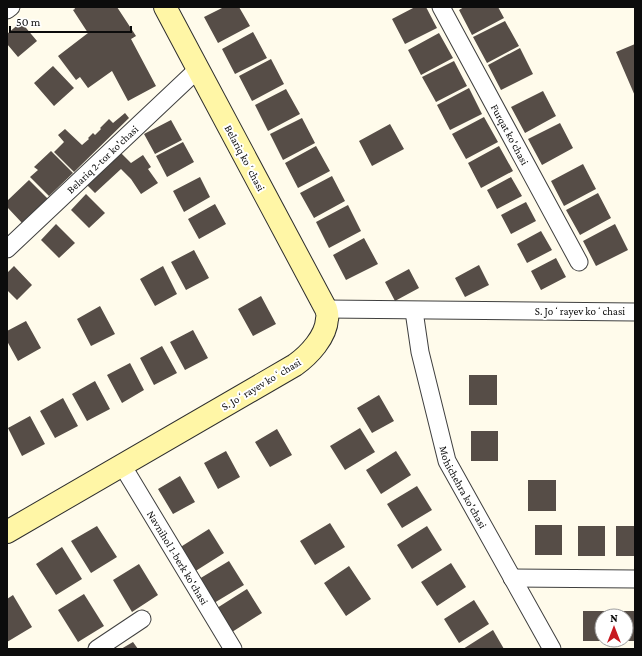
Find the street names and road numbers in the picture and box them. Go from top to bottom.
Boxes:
street label: Furqat ko'chasi [489,102,531,167]
street label: Belariq 2-tor ko'chasi [64,123,141,196]
street label: Belariq koʻchasi [222,123,268,194]
street label: S. Joʻrayev koʻchasi [535,305,625,318]
street label: S. Joʻrayev koʻchasi [219,356,303,413]
street label: Mohichehra ko'chasi [437,445,489,530]
street label: Navnihol 1-berk ko'chasi [145,508,211,607]

